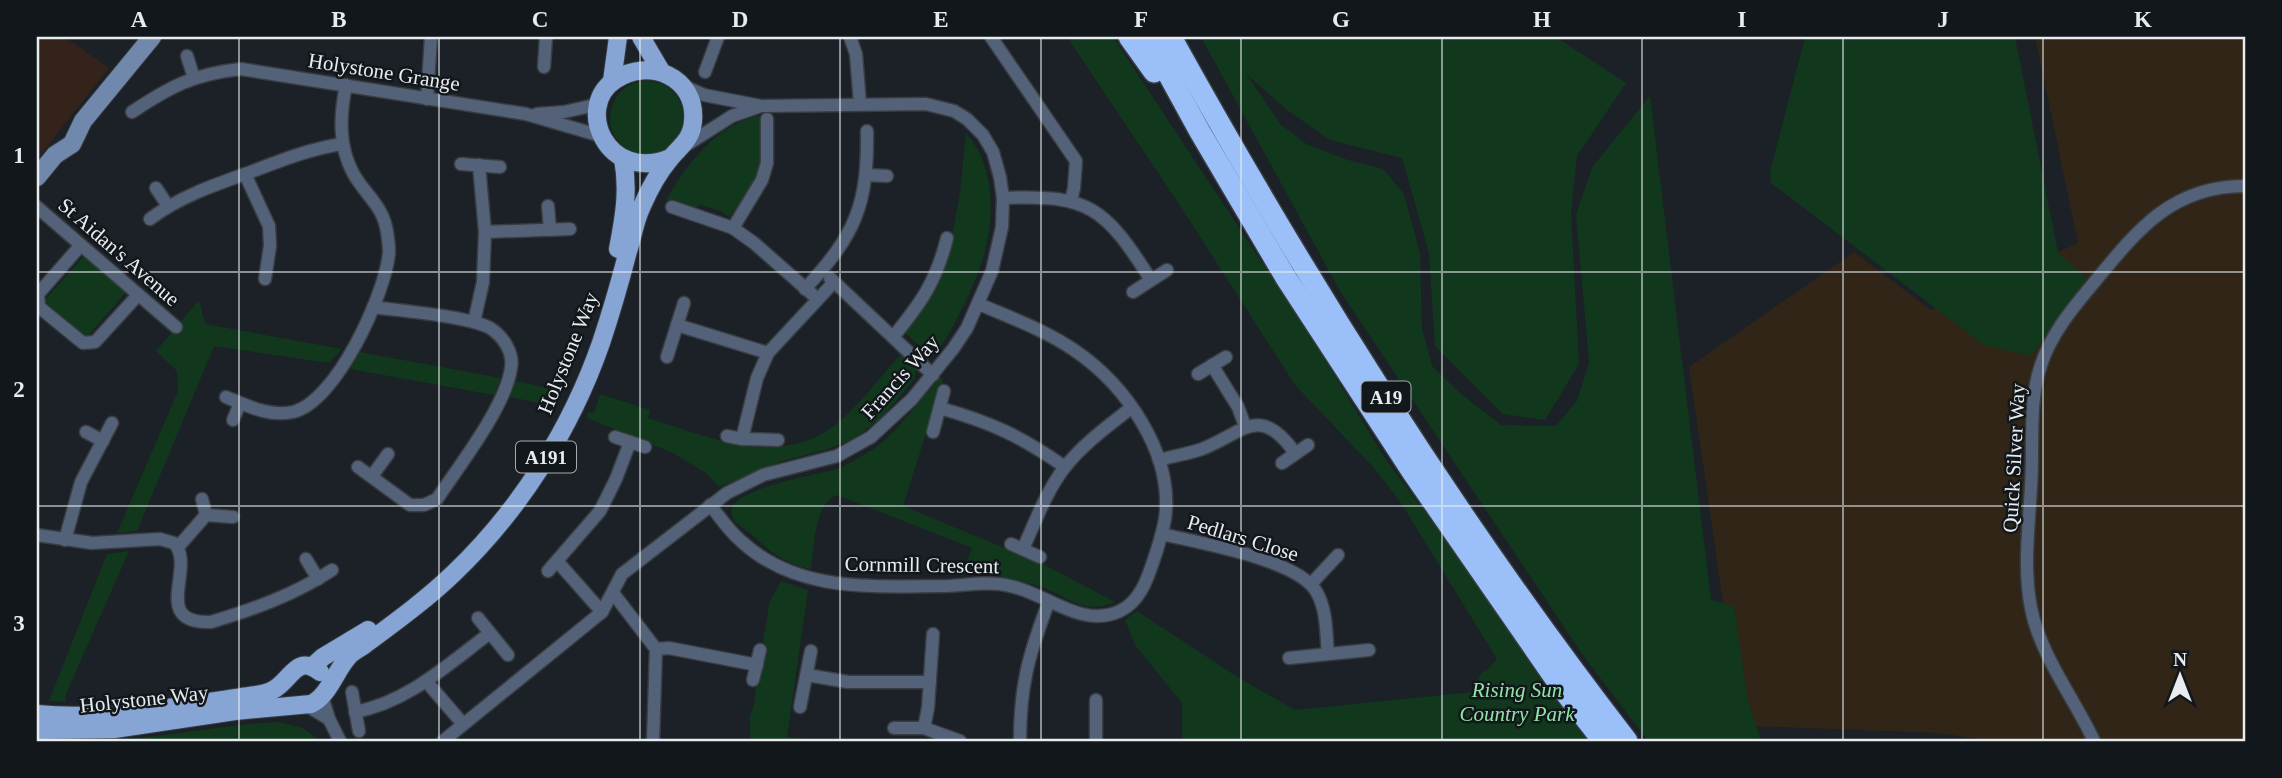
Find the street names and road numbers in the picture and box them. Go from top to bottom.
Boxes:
street label: Holystone Grange [306,48,462,96]
street label: St Aidan's Avenue [53,193,185,311]
street label: Holystone Way [533,288,604,417]
street label: Francis Way [856,330,944,424]
road number: A19 [1362,382,1410,412]
street label: Quick Silver Way [1998,382,2030,533]
road number: A191 [516,442,576,472]
street label: Pedlars Close [1185,510,1301,566]
street label: Cornmill Crescent [845,552,1000,578]
street label: Holystone Way [79,680,210,718]

